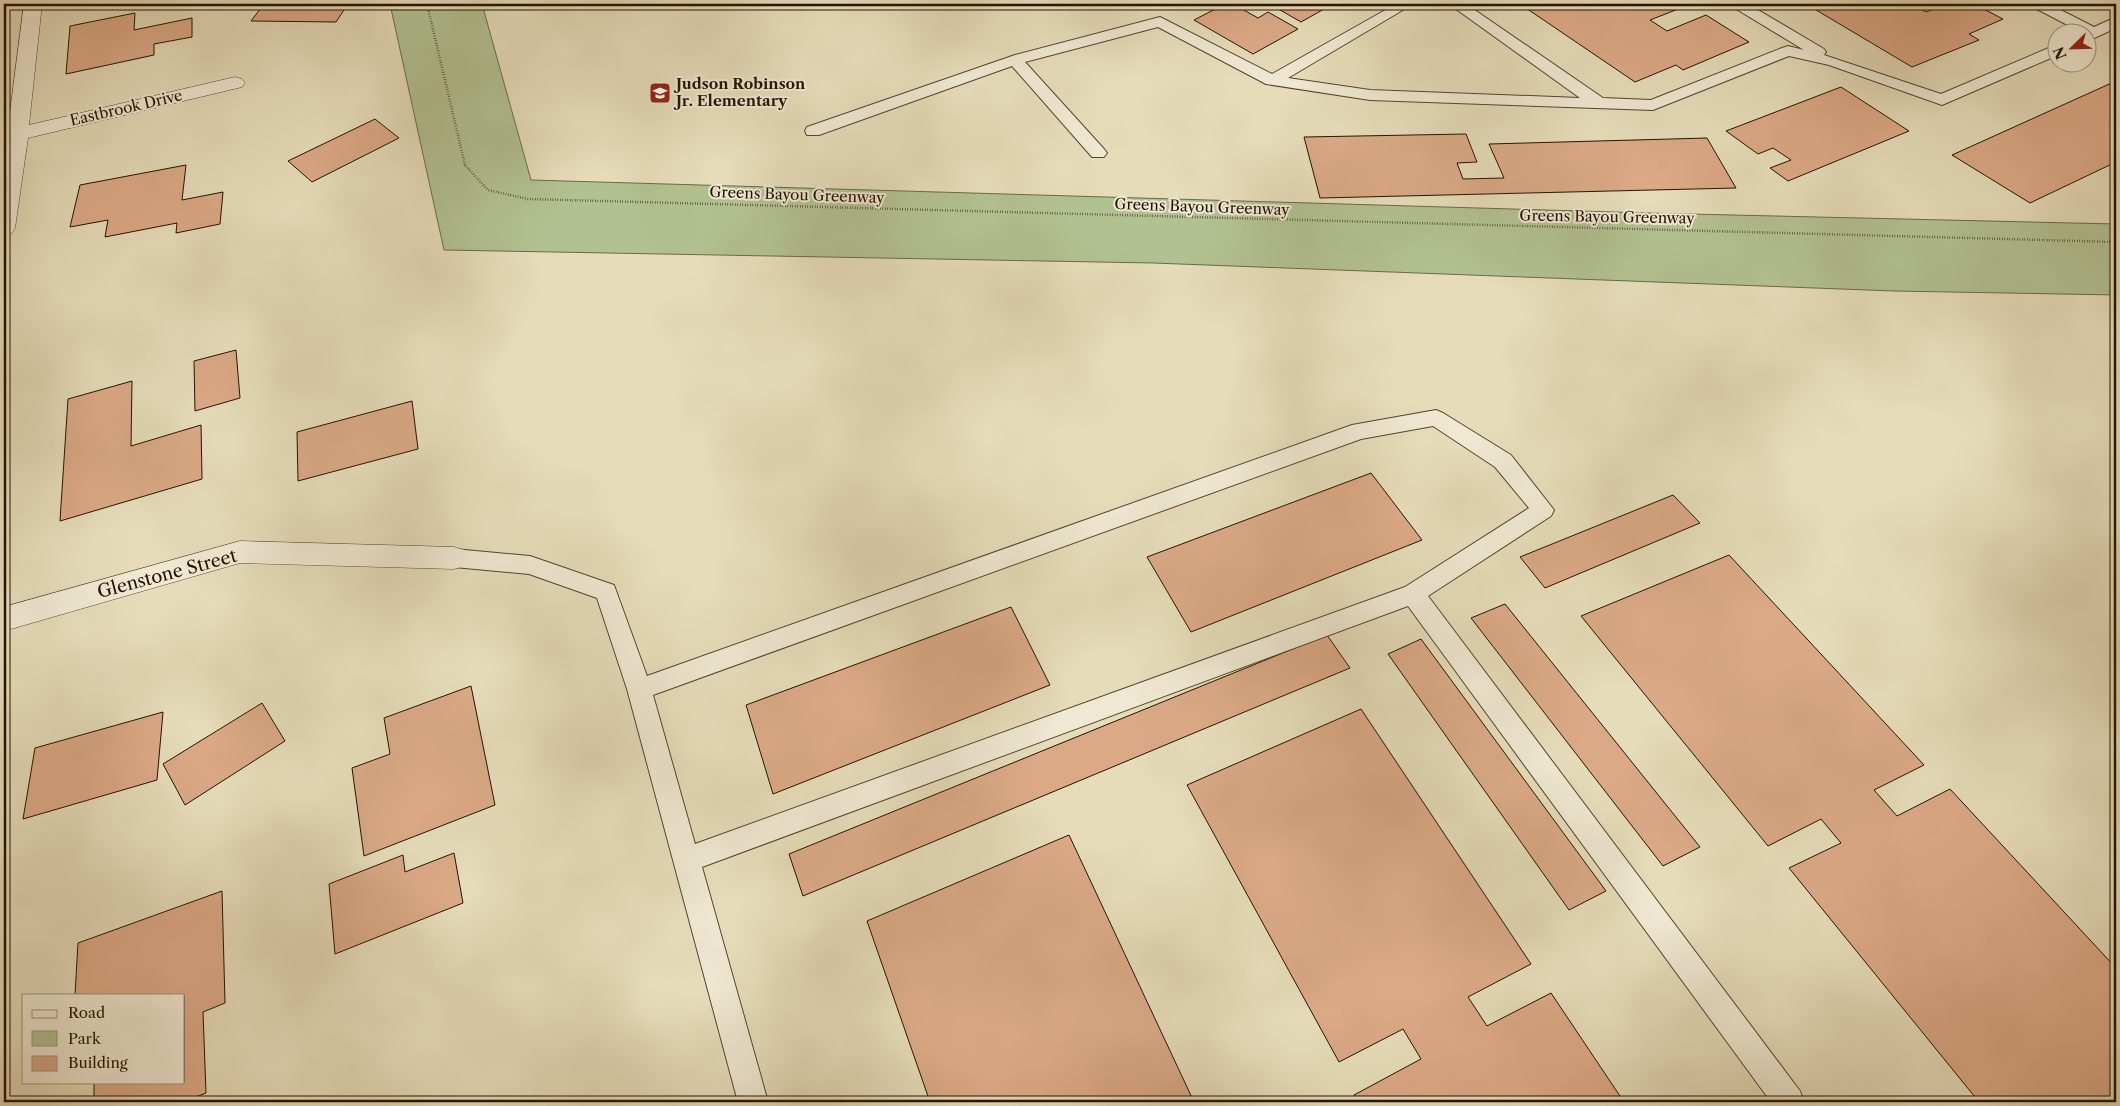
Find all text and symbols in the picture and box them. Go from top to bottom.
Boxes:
north arrow [2048,22,2098,72]
text: N [2049,44,2071,62]
place label: Judson Robinson Jr. Elementary [673,74,806,110]
school or university icon: Judson Robinson Jr. Elementary [648,81,672,105]
street label: Eastbrook Drive [68,85,184,130]
street label: Greens Bayou Greenway [709,182,886,207]
street label: Greens Bayou Greenway [1114,194,1291,219]
street label: Greens Bayou Greenway [1519,205,1695,228]
street label: Glenstone Street [95,545,240,603]
legend [22,994,185,1084]
text: Road [68,1003,105,1022]
text: Park [68,1029,102,1048]
text: Building [68,1053,128,1072]

